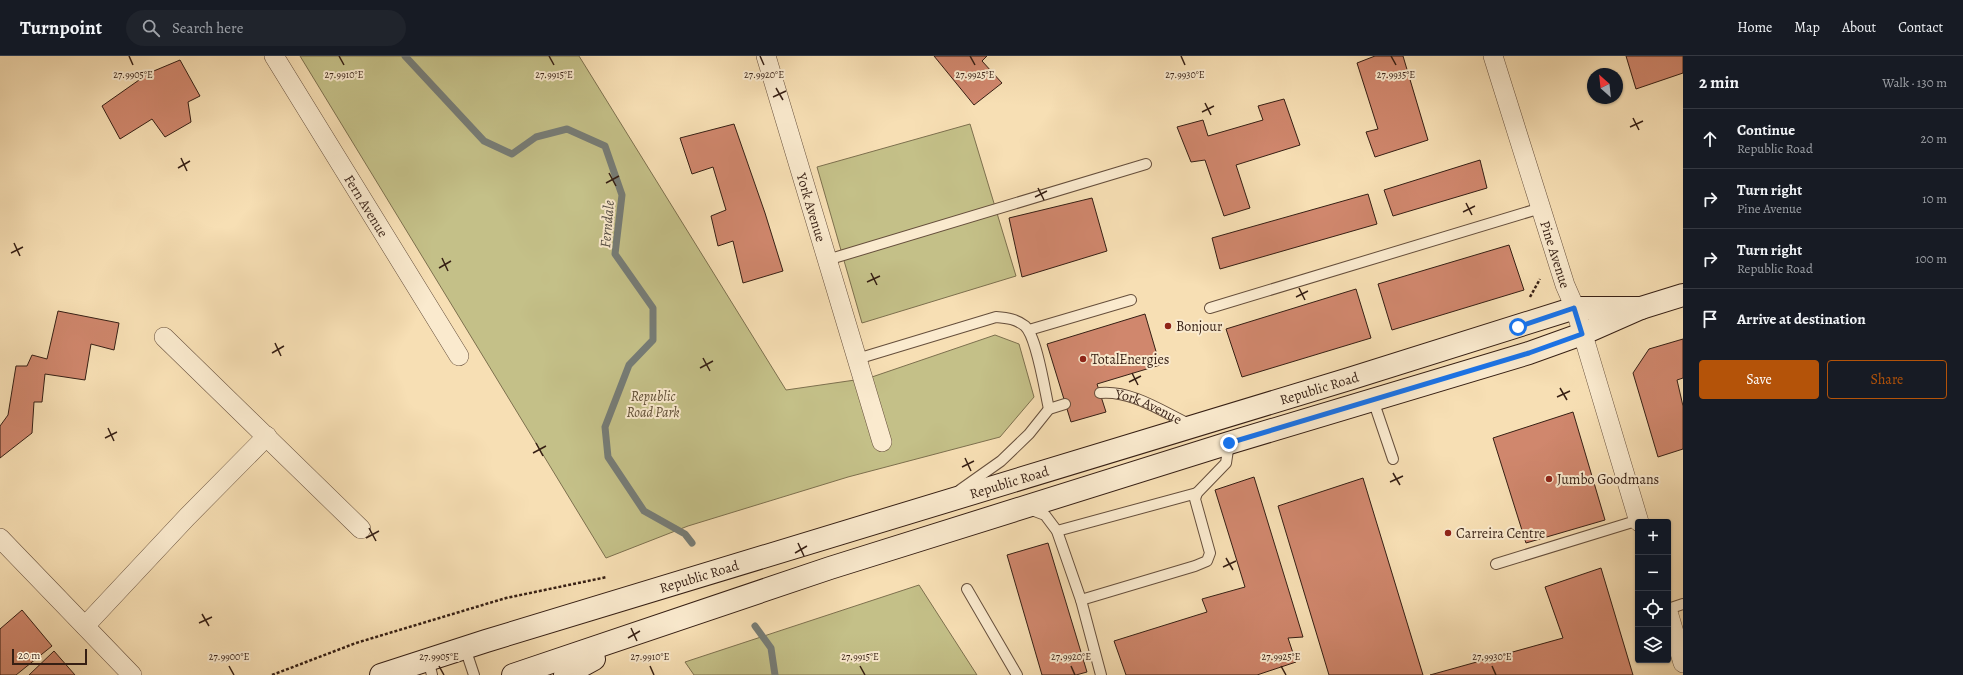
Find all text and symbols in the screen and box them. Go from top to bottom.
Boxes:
search box [126,10,406,46]
text: Turnpoint [20,15,102,41]
icon: search [140,17,162,39]
text: Search here [172,18,243,38]
text: Home [1737,18,1772,37]
text: Map [1794,18,1820,37]
text: About [1842,18,1876,37]
text: Contact [1898,18,1943,37]
text: 27.9905°E [113,68,153,81]
text: 27.9910°E [325,68,363,81]
text: 27.9915°E [535,68,573,81]
text: 27.9920°E [744,68,784,81]
text: 27.9925°E [955,68,995,81]
text: 27.9930°E [1165,68,1205,81]
text: 27.9935°E [1377,68,1415,81]
north arrow [1587,68,1623,104]
text: 2 min [1699,71,1739,94]
text: Walk · 130 m [1882,74,1947,91]
text: Continue [1737,120,1795,140]
icon: ahead [1699,128,1721,150]
text: 20 m [1921,130,1947,147]
text: Republic Road [1737,140,1813,157]
street label: York Avenue [791,170,830,244]
street label: Fern Avenue [339,171,393,241]
text: Turn right [1737,180,1802,200]
icon: right [1699,188,1721,210]
text: 10 m [1922,190,1947,207]
water label: Ferndale [595,199,619,249]
text: Pine Avenue [1737,200,1802,217]
street label: Pine Avenue [1535,218,1574,291]
text: Turn right [1737,240,1802,260]
icon: right [1699,248,1721,270]
text: 100 m [1915,250,1947,267]
text: Republic Road [1737,260,1813,277]
icon: arrive [1699,308,1721,330]
text: Arrive at destination [1737,309,1866,329]
place label: Bonjour [1176,317,1223,336]
route start [1509,318,1527,336]
marker: Bonjour [1163,321,1173,331]
place label: TotalEnergies [1091,350,1169,369]
marker: TotalEnergies [1078,354,1088,364]
button: Save [1699,360,1819,399]
button: Share [1827,360,1947,399]
street label: Republic Road [1277,367,1362,410]
street label: York Avenue [1113,384,1185,429]
park label: Republic Road Park [626,387,680,422]
route end [1220,434,1238,452]
street label: Republic Road [967,462,1052,504]
place label: Jumbo Goodmans [1557,470,1659,489]
marker: Jumbo Goodmans [1544,474,1554,484]
map controls [1635,519,1671,663]
button: + [1635,519,1671,555]
place label: Carreira Centre [1456,524,1545,543]
marker: Carreira Centre [1443,528,1453,538]
button: − [1635,555,1671,591]
street label: Republic Road [657,556,742,598]
button: locate [1635,591,1671,627]
button: layers [1635,627,1671,663]
scale bar [12,647,87,666]
text: 20 m [18,648,40,663]
text: 27.9900°E [209,650,249,663]
text: 27.9905°E [419,650,459,663]
text: 27.9910°E [631,650,669,663]
text: 27.9915°E [841,650,879,663]
text: 27.9920°E [1051,650,1091,663]
text: 27.9925°E [1261,650,1301,663]
text: 27.9930°E [1472,650,1512,663]

